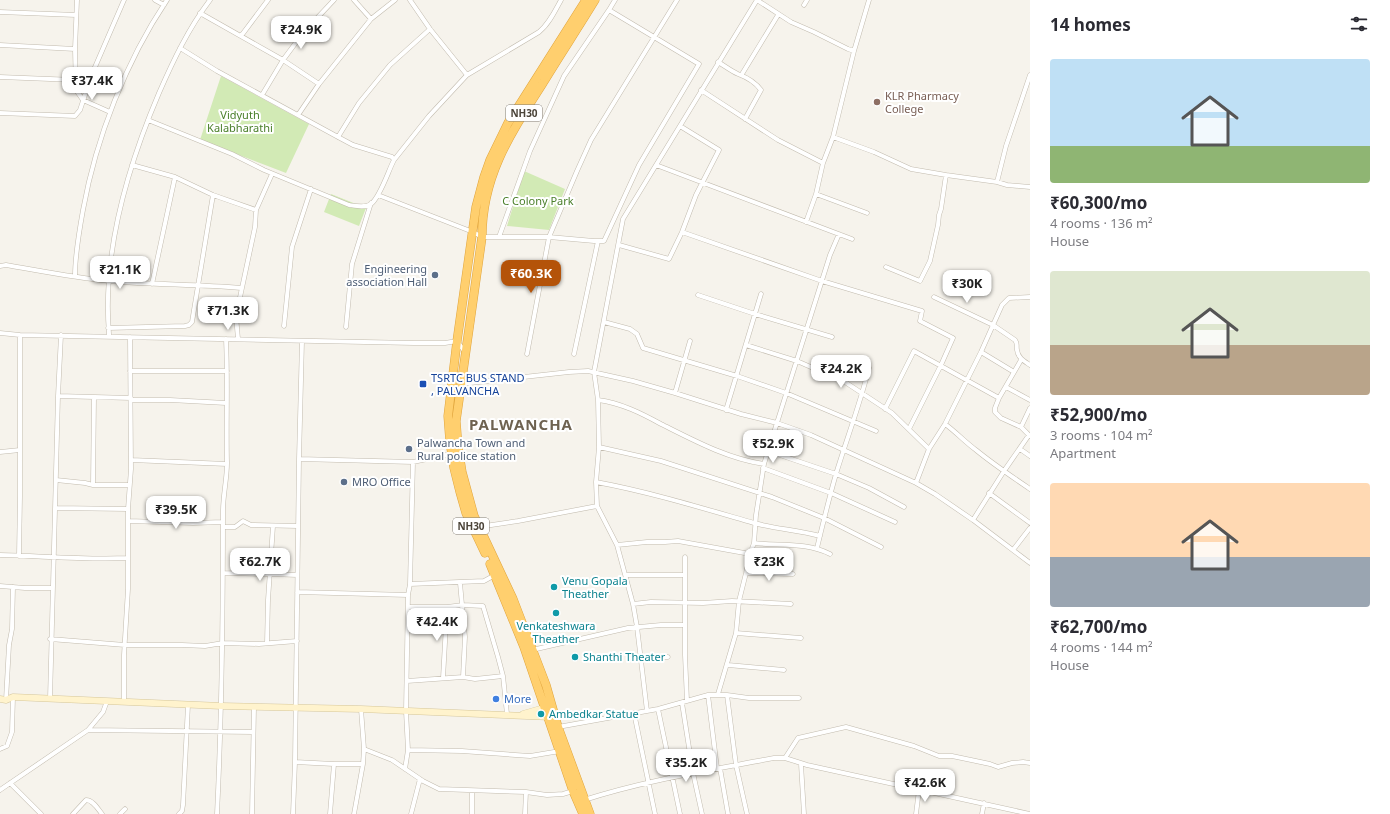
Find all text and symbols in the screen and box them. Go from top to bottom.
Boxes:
text: 14 homes [1050,13,1131,36]
icon: filters [1348,13,1370,35]
pin: ₹24.9K [268,16,334,50]
text: ₹24.9K [280,20,322,38]
pin: ₹37.4K [59,67,125,101]
text: ₹37.4K [71,71,113,89]
icon: home [1174,85,1246,157]
place label: KLR Pharmacy College [885,88,959,116]
marker: KLR Pharmacy College [872,97,882,107]
road number: NH30 [506,105,542,121]
park label: Vidyuth Kalabharathi [207,107,273,135]
text: ₹60,300/mo [1050,191,1147,214]
park label: C Colony Park [502,193,574,208]
text: 4 rooms · 136 m² [1050,214,1153,232]
text: House [1050,232,1089,250]
pin: ₹21.1K [87,256,153,290]
text: ₹21.1K [99,260,141,278]
pin: ₹60.3K [498,260,564,294]
place label: Engineering association Hall [346,261,427,289]
text: ₹60.3K [510,264,552,282]
marker: Engineering association Hall [430,270,440,280]
pin: ₹30K [943,270,991,304]
text: ₹30K [952,274,982,292]
pin: ₹71.3K [195,297,261,331]
icon: home [1174,297,1246,369]
text: ₹71.3K [207,301,249,319]
pin: ₹24.2K [808,355,874,389]
text: ₹24.2K [820,359,862,377]
place label: TSRTC BUS STAND , PALVANCHA [431,370,525,398]
marker: TSRTC BUS STAND , PALVANCHA [418,379,428,389]
text: ₹52,900/mo [1050,403,1147,426]
district label: PALWANCHA [469,414,573,434]
text: 3 rooms · 104 m² [1050,426,1153,444]
pin: ₹52.9K [740,430,806,464]
text: ₹52.9K [752,434,794,452]
place label: Palwancha Town and Rural police station [417,435,525,463]
marker: Palwancha Town and Rural police station [404,444,414,454]
text: Apartment [1050,444,1116,462]
place label: MRO Office [352,474,411,489]
marker: MRO Office [339,477,349,487]
pin: ₹39.5K [143,496,209,530]
text: ₹39.5K [155,500,197,518]
icon: home [1174,509,1246,581]
road number: NH30 [453,518,489,534]
pin: ₹62.7K [227,548,293,582]
pin: ₹23K [745,548,793,582]
text: ₹62.7K [239,552,281,570]
text: ₹23K [754,552,784,570]
place label: Venu Gopala Theather [562,573,628,601]
marker: Venu Gopala Theather [549,582,559,592]
pin: ₹42.4K [404,608,470,642]
marker: Venkateshwara Theather [551,608,561,618]
text: ₹42.4K [416,612,458,630]
text: ₹62,700/mo [1050,615,1147,638]
place label: Venkateshwara Theather [517,618,595,646]
text: 4 rooms · 144 m² [1050,638,1153,656]
place label: Shanthi Theater [583,649,666,664]
marker: Shanthi Theater [570,652,580,662]
text: House [1050,656,1089,674]
place label: More [504,691,531,706]
marker: More [491,694,501,704]
place label: Ambedkar Statue [549,706,639,721]
marker: Ambedkar Statue [536,709,546,719]
pin: ₹35.2K [653,749,719,783]
text: ₹35.2K [665,753,707,771]
pin: ₹42.6K [892,769,958,803]
text: ₹42.6K [904,773,946,791]

